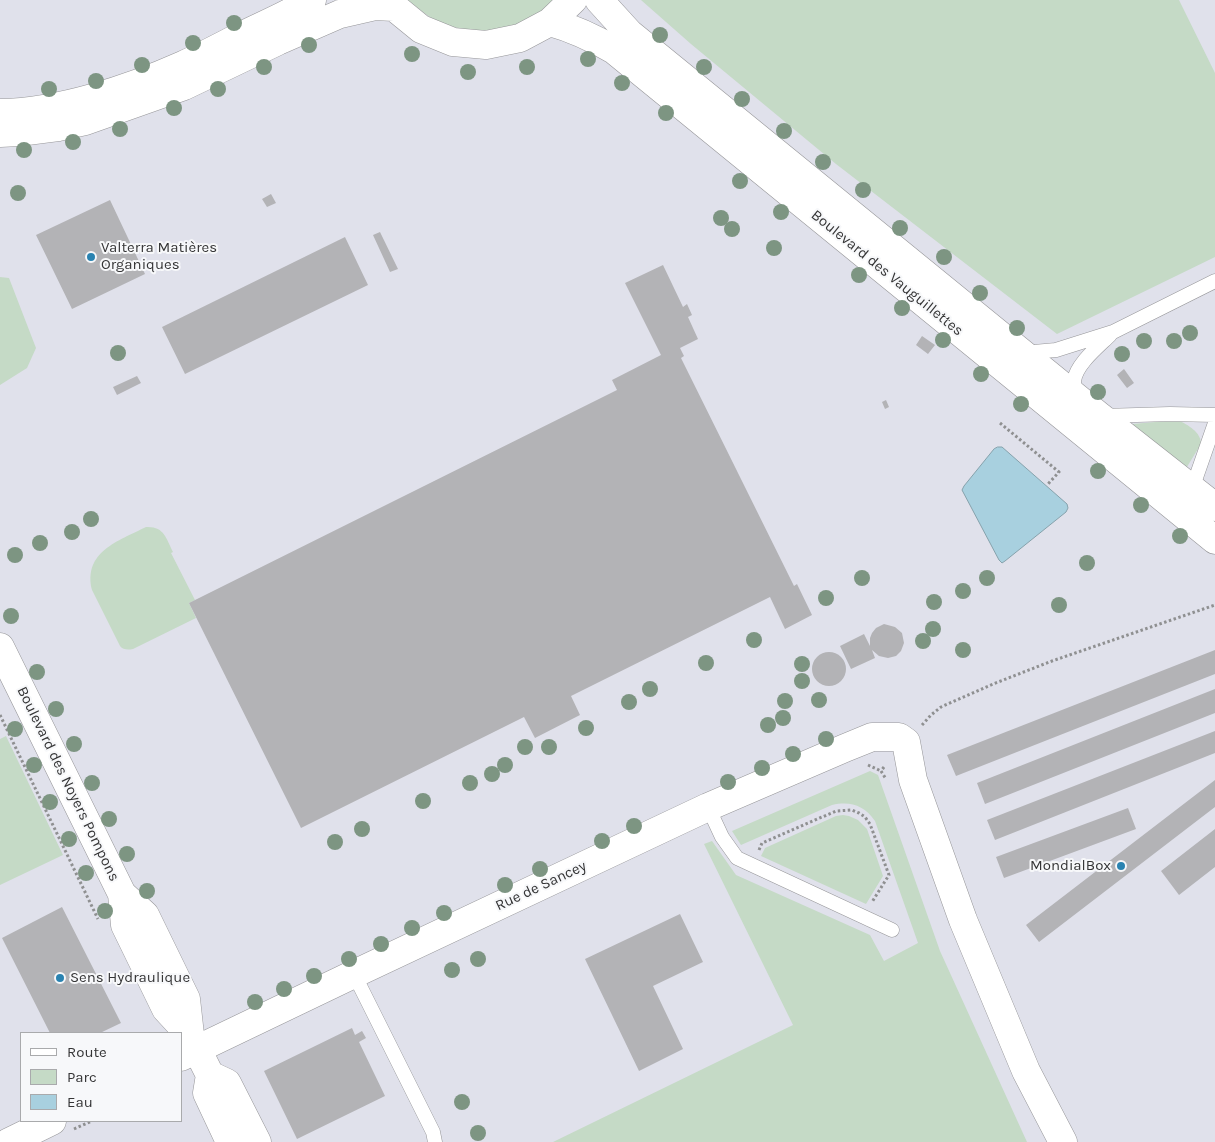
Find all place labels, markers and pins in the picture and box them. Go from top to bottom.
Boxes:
place label: Valterra Matières Organiques [101,239,217,274]
marker: Valterra Matières Organiques [85,251,97,263]
place label: MondialBox [1030,857,1111,875]
marker: MondialBox [1115,860,1127,872]
place label: Sens Hydraulique [70,969,190,987]
marker: Sens Hydraulique [54,972,66,984]

